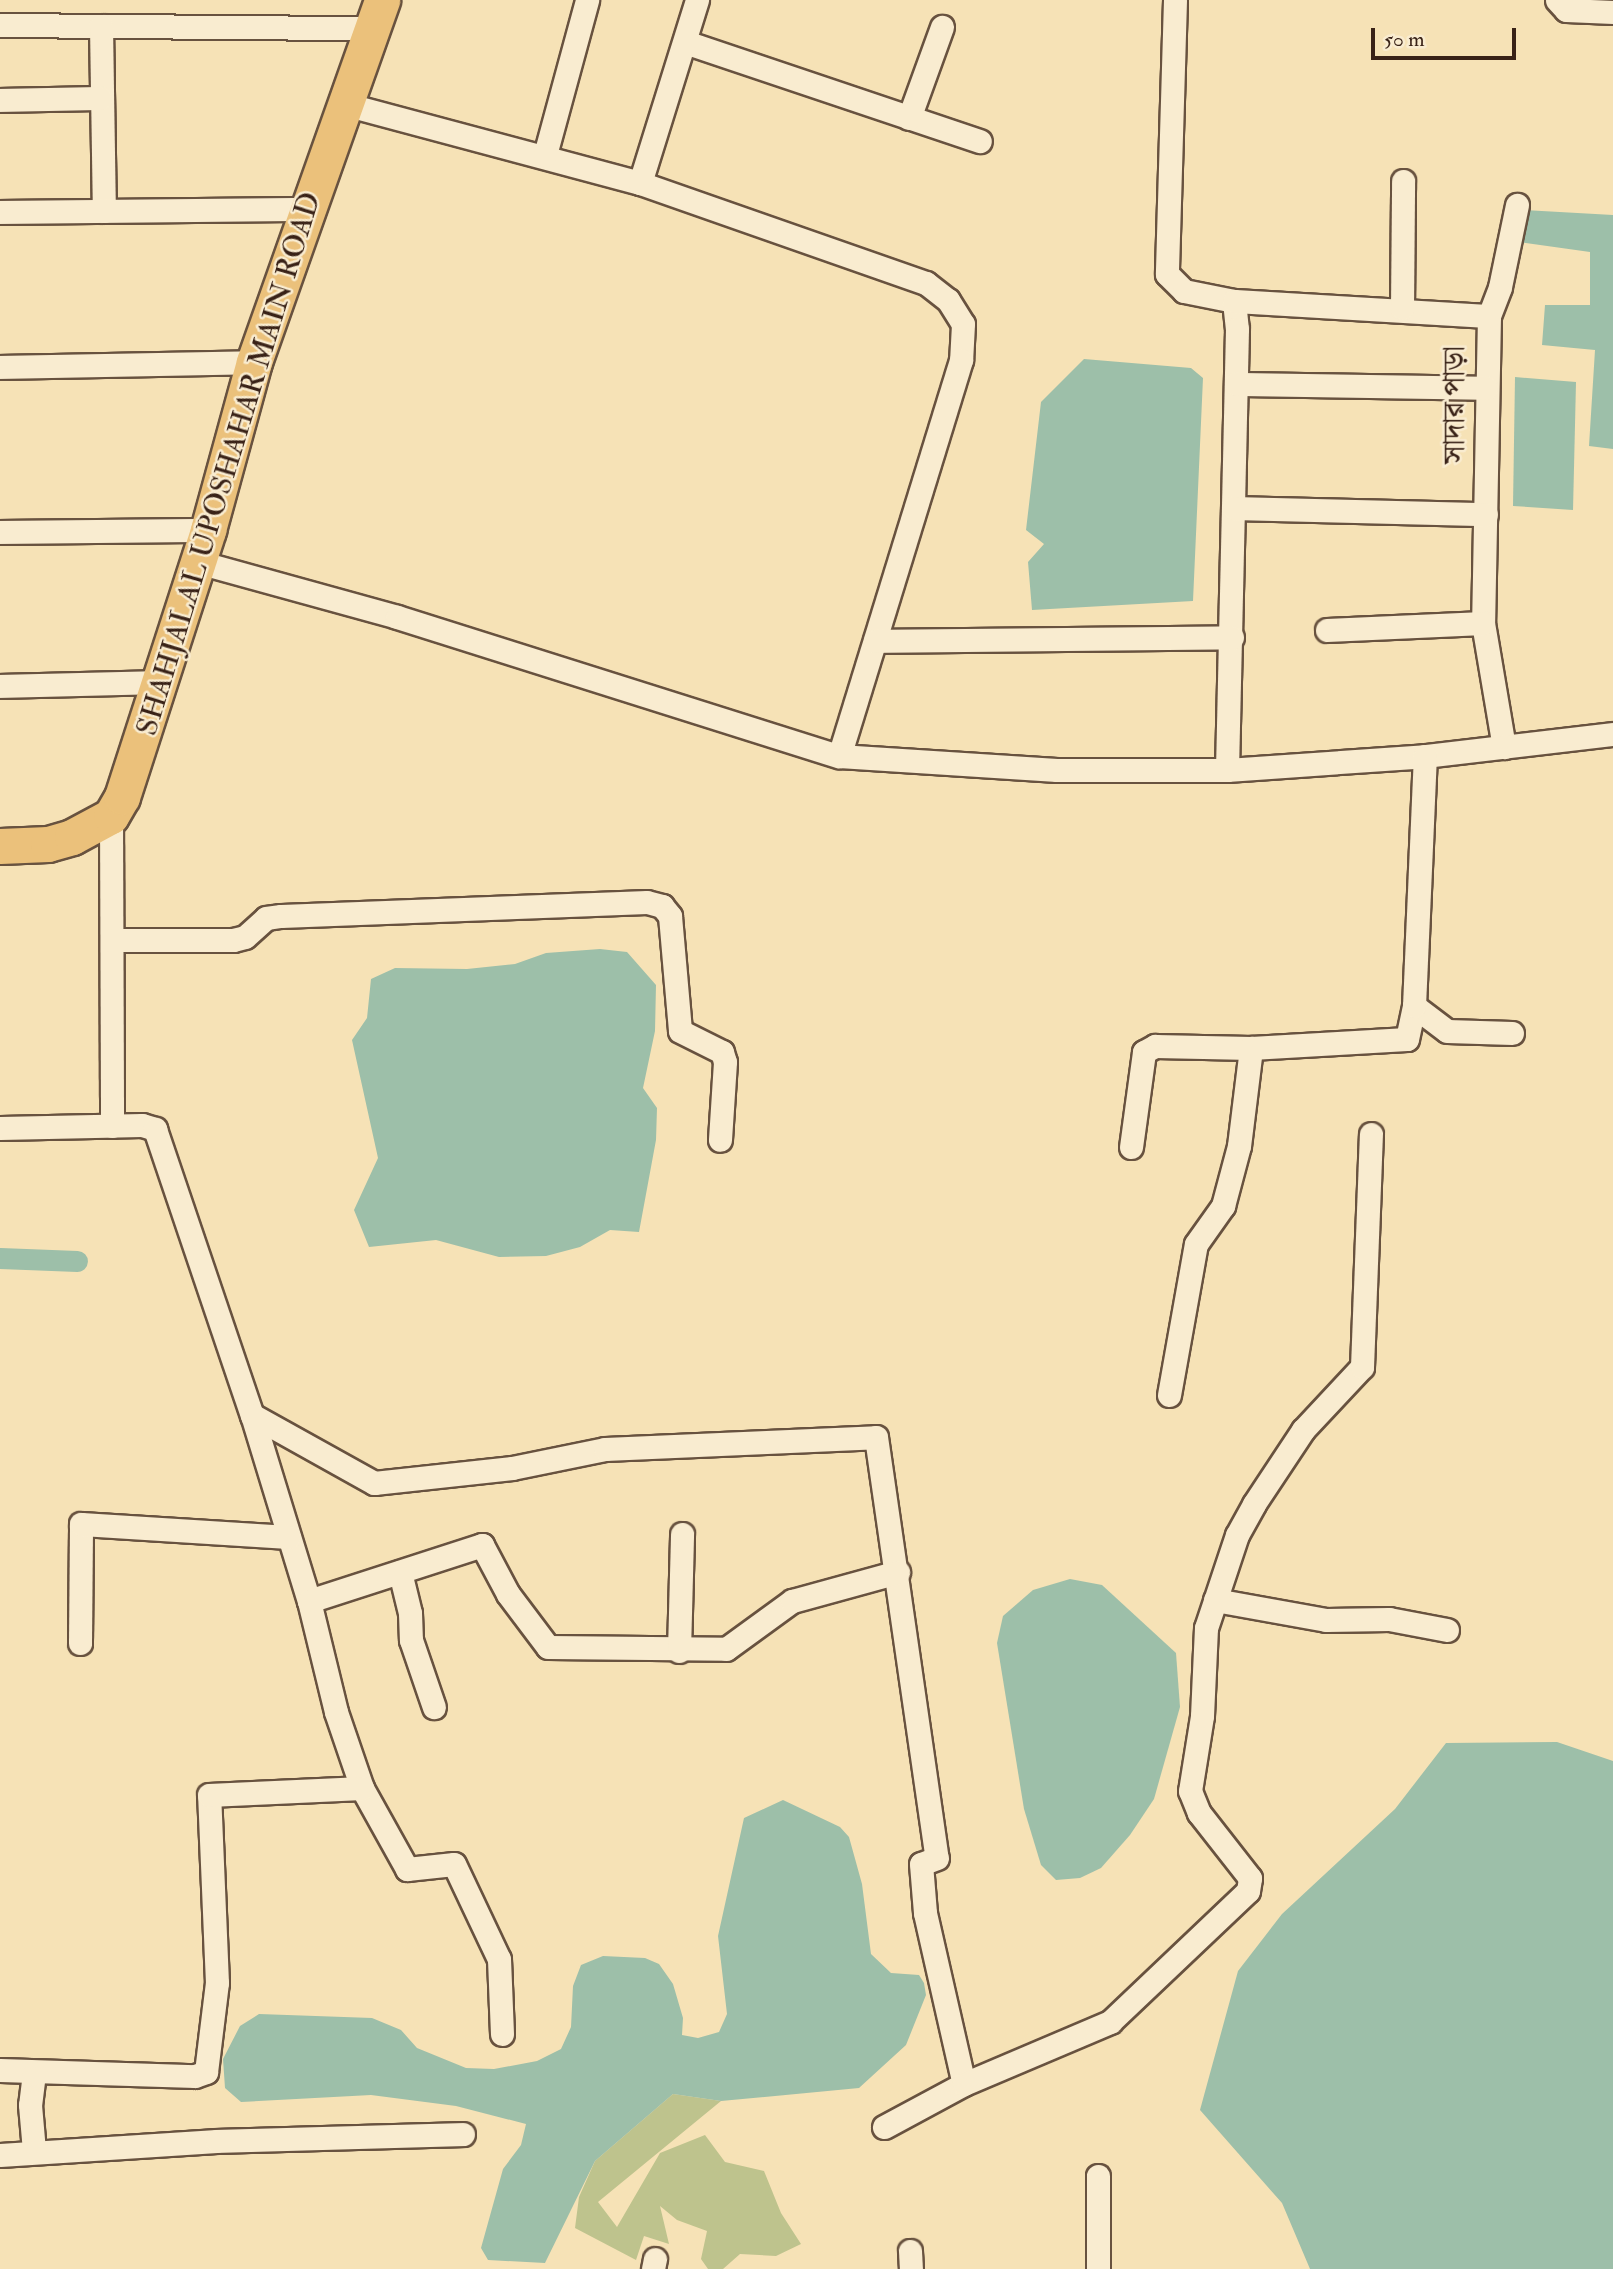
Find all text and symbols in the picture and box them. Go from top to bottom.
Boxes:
scale bar [1375,14,1520,58]
text: 50 m [1384,26,1425,53]
street label: SHAHJALAL UPOSHAHAR MAIN ROAD [129,188,329,740]
street label: সাদার পাড়া [1437,346,1473,464]

